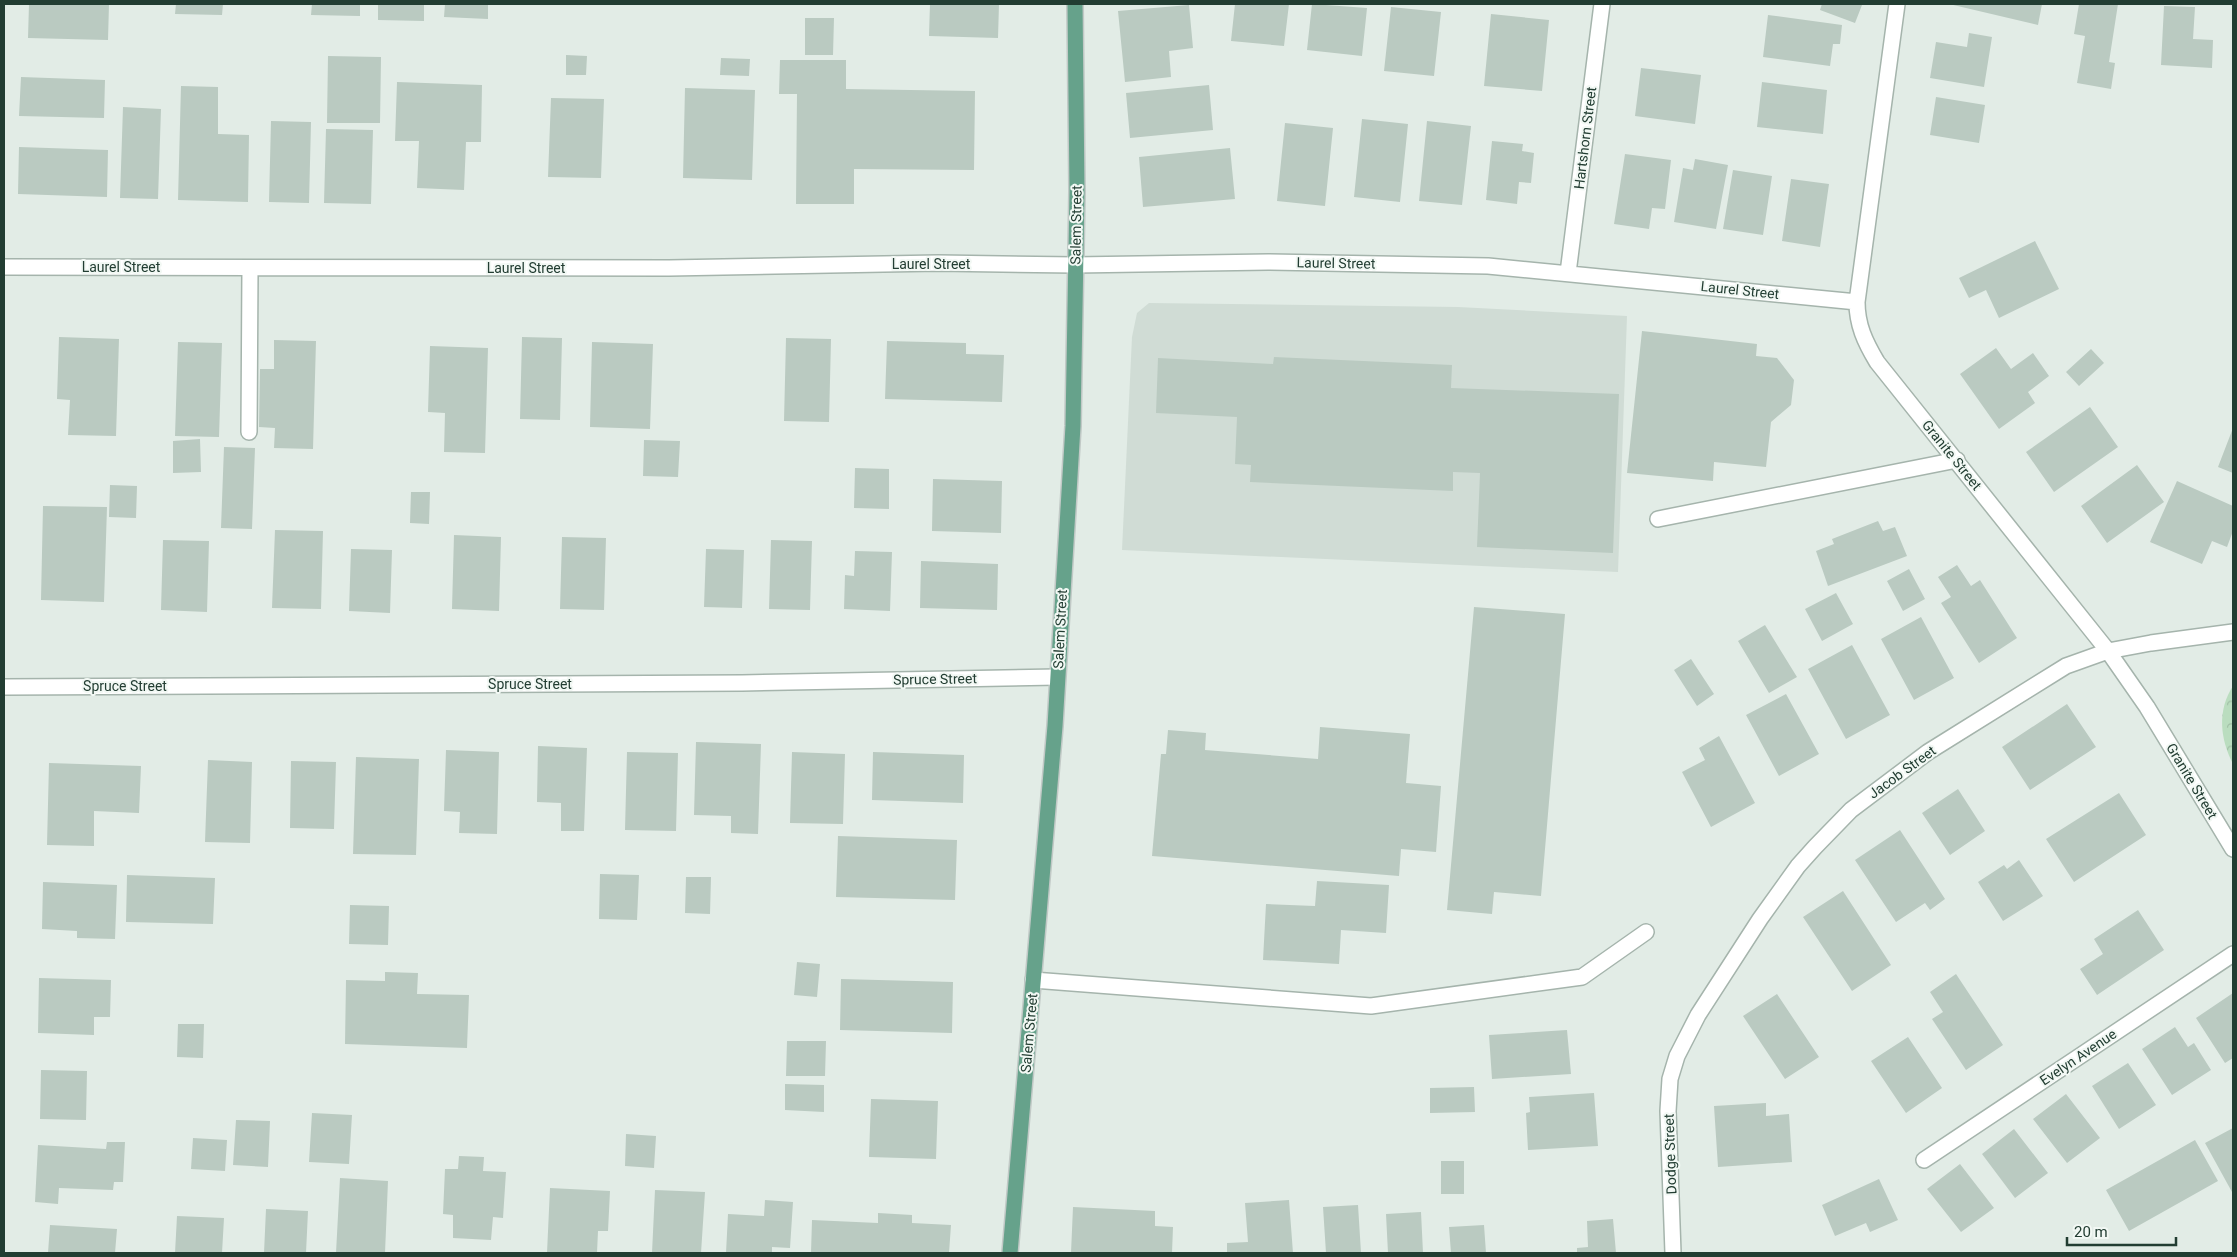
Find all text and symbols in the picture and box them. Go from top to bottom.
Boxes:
street label: Hartshorn Street [1571,85,1599,190]
street label: Salem Street [1067,185,1085,265]
street label: Laurel Street [1296,254,1376,272]
street label: Laurel Street [892,256,971,272]
street label: Laurel Street [82,259,161,275]
street label: Laurel Street [487,260,566,276]
street label: Laurel Street [1700,278,1780,302]
street label: Granite Street [1919,417,1985,493]
street label: Salem Street [1050,589,1070,669]
street label: Spruce Street [893,670,977,688]
street label: Spruce Street [488,676,572,692]
street label: Spruce Street [83,678,167,694]
street label: Granite Street [2163,740,2221,822]
street label: Jacob Street [1865,742,1939,802]
street label: Salem Street [1018,992,1040,1073]
street label: Evelyn Avenue [2037,1026,2119,1088]
street label: Dodge Street [1661,1113,1679,1195]
scale bar [2067,1214,2176,1246]
text: 20 m [2074,1223,2108,1241]

